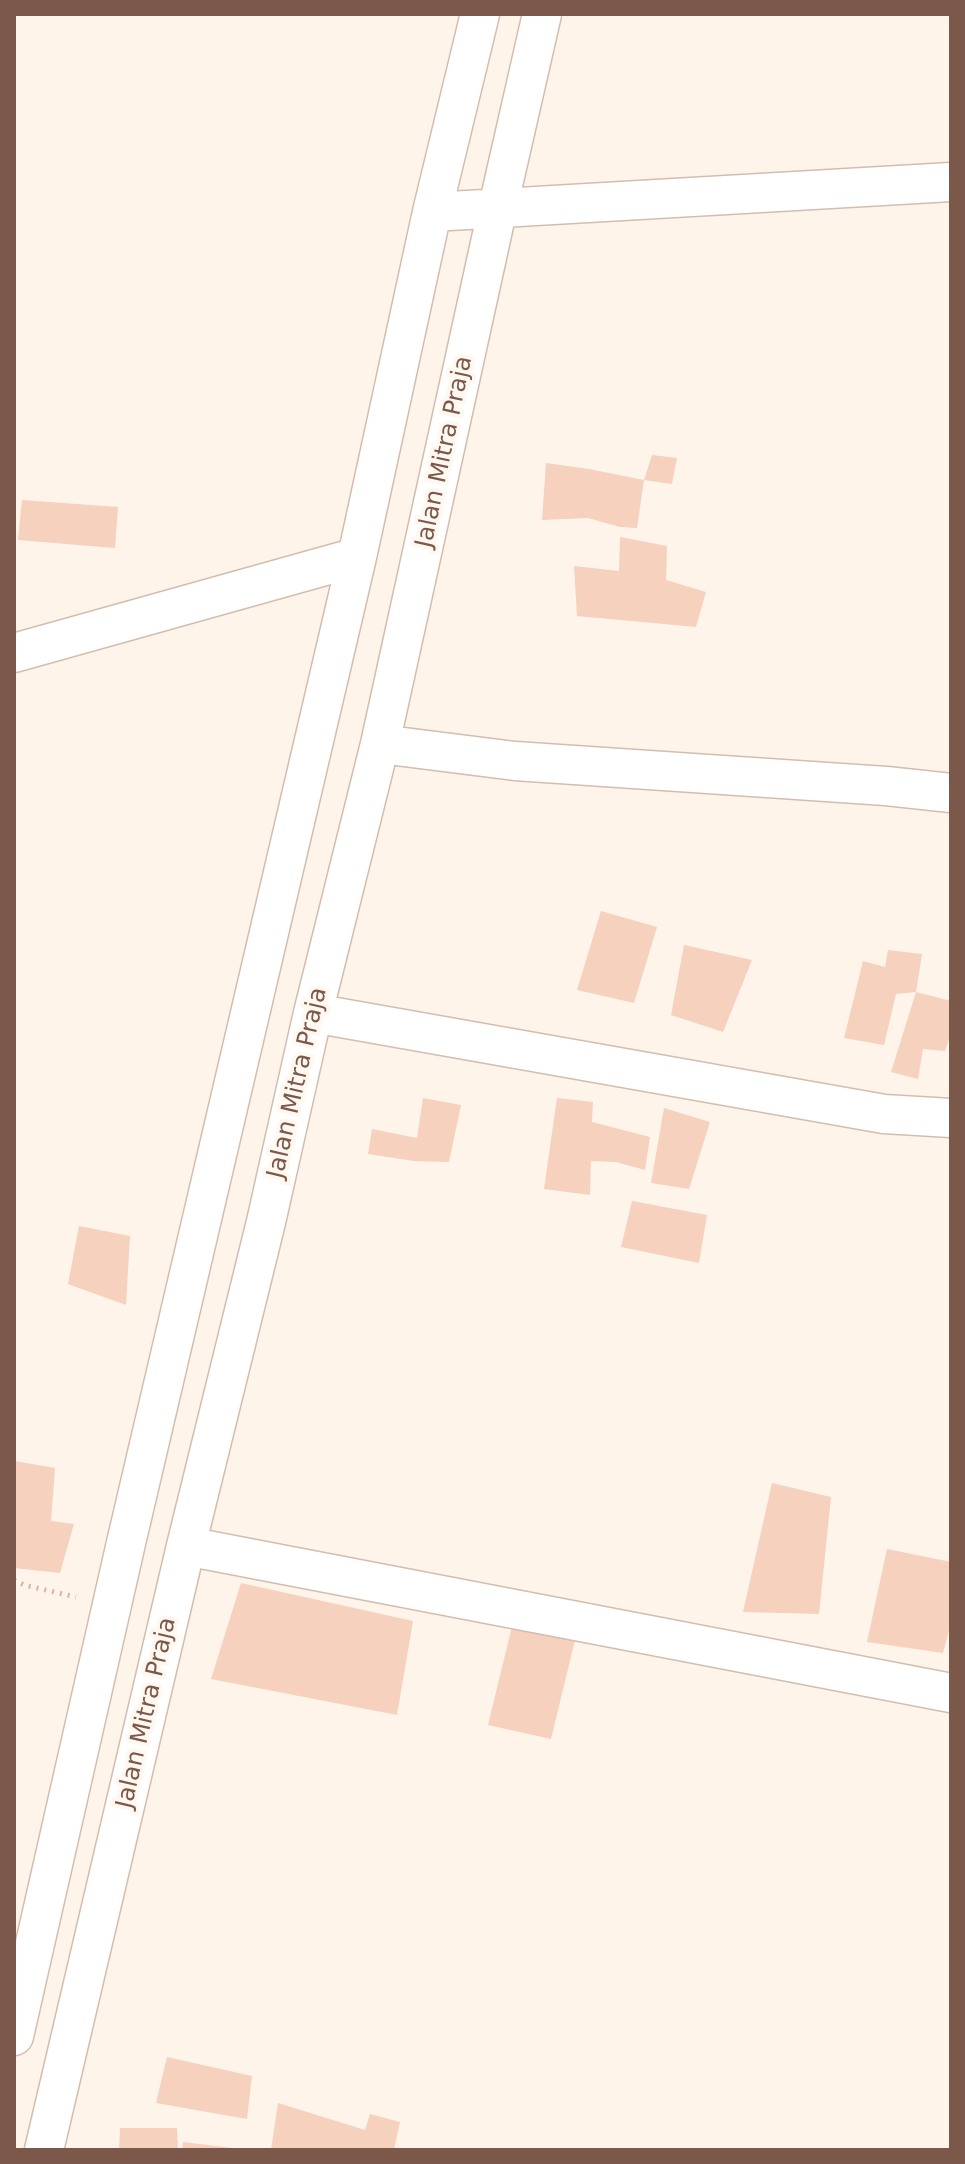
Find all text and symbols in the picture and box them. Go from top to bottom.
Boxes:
street label: Jalan Mitra Praja [411,354,479,550]
street label: Jalan Mitra Praja [262,985,334,1181]
street label: Jalan Mitra Praja [111,1615,183,1811]

